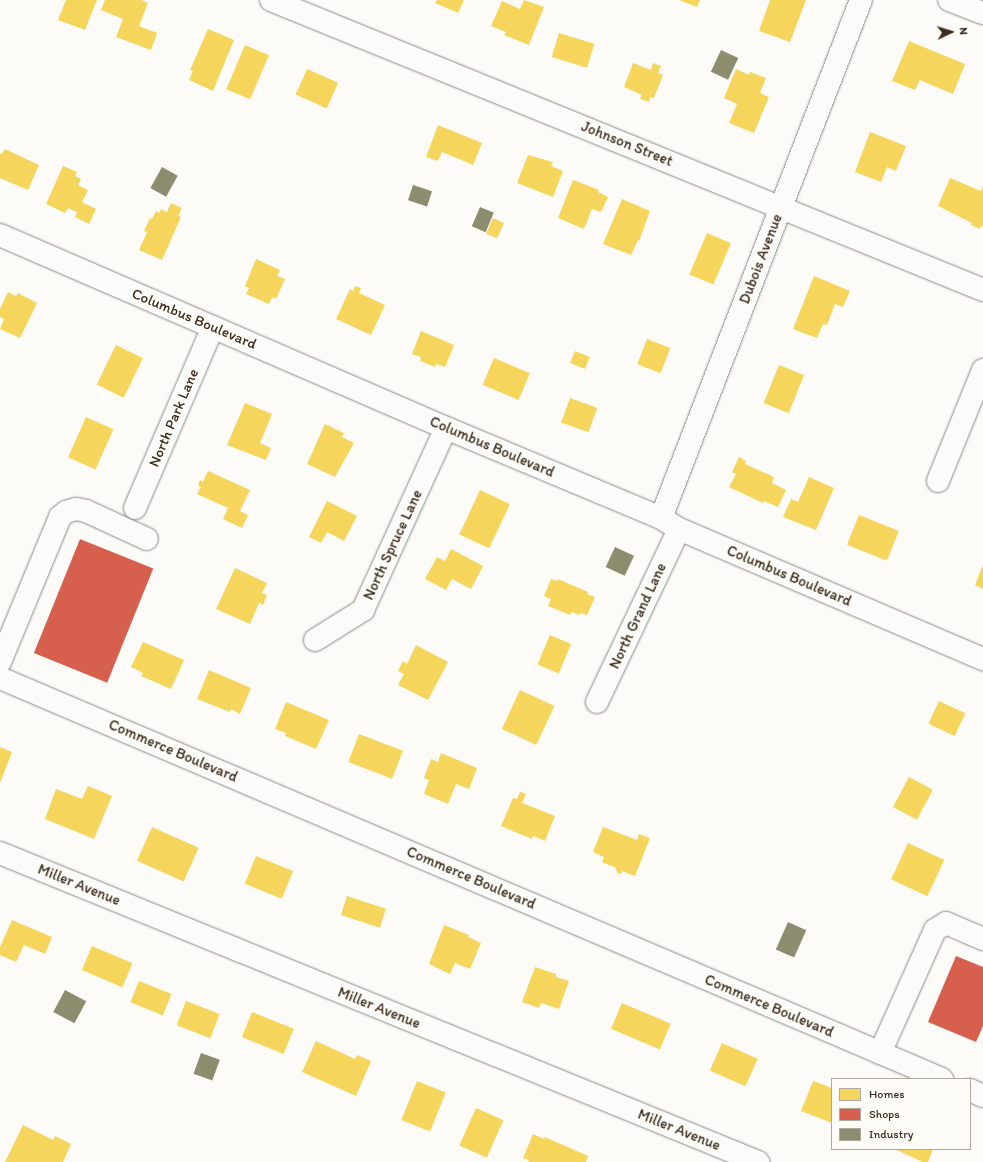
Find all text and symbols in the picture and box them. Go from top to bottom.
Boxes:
north arrow [931,12,971,52]
text: N [957,27,970,35]
street label: Johnson Street [579,118,675,170]
street label: Dubois Avenue [736,212,786,306]
street label: Columbus Boulevard [129,285,259,353]
street label: North Park Lane [145,366,203,470]
street label: Columbus Boulevard [427,413,557,481]
street label: North Spruce Lane [360,487,426,603]
street label: Columbus Boulevard [724,542,854,610]
street label: North Grand Lane [605,560,671,672]
street label: Commerce Boulevard [106,716,240,786]
street label: Commerce Boulevard [404,843,538,913]
street label: Miller Avenue [35,860,123,910]
street label: Commerce Boulevard [702,971,836,1041]
street label: Miller Avenue [335,983,423,1033]
legend [831,1078,971,1150]
text: Homes [869,1087,905,1101]
street label: Miller Avenue [635,1105,723,1155]
text: Shops [869,1107,900,1121]
text: Industry [869,1127,913,1141]

